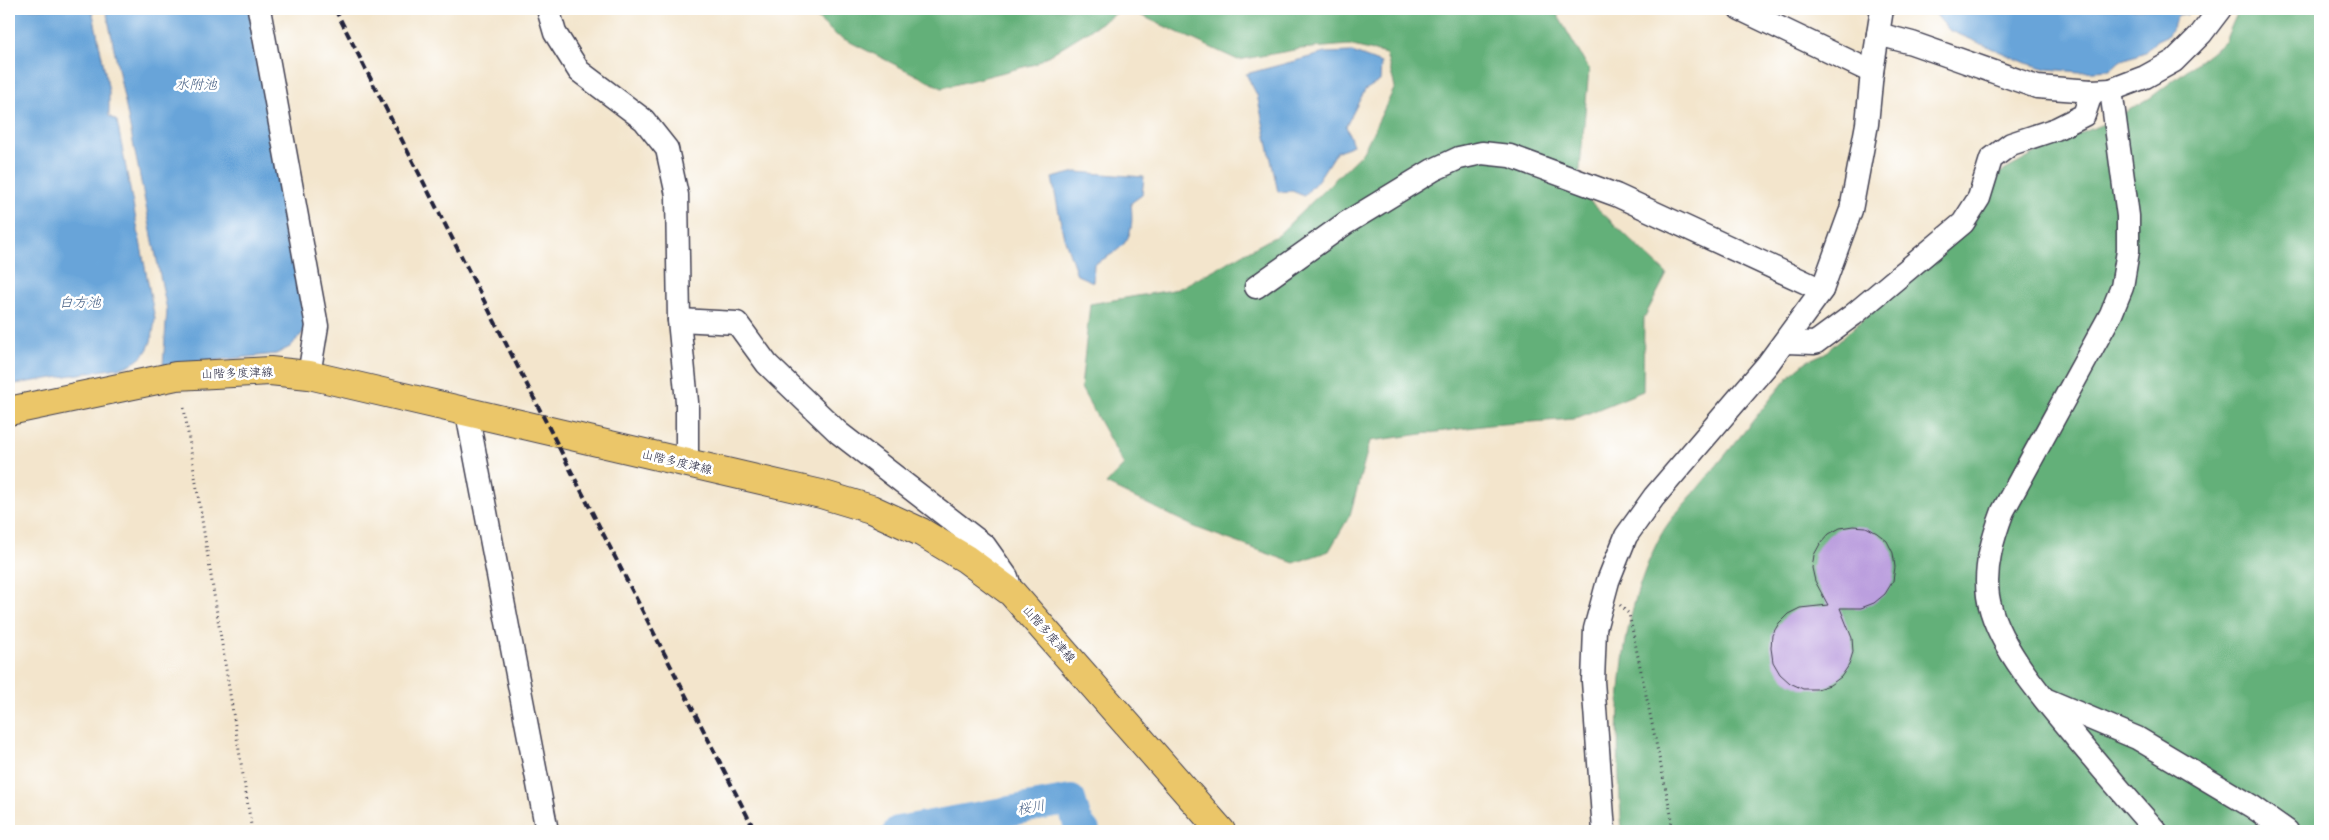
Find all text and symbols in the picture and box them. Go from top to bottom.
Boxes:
water label: 水附池 [175,73,218,94]
water label: 白方池 [59,291,102,312]
street label: 山階多度津線 [201,362,273,382]
street label: 山階多度津線 [640,444,714,478]
street label: 山階多度津線 [1019,601,1081,666]
water label: 桜川 [1015,794,1047,819]

